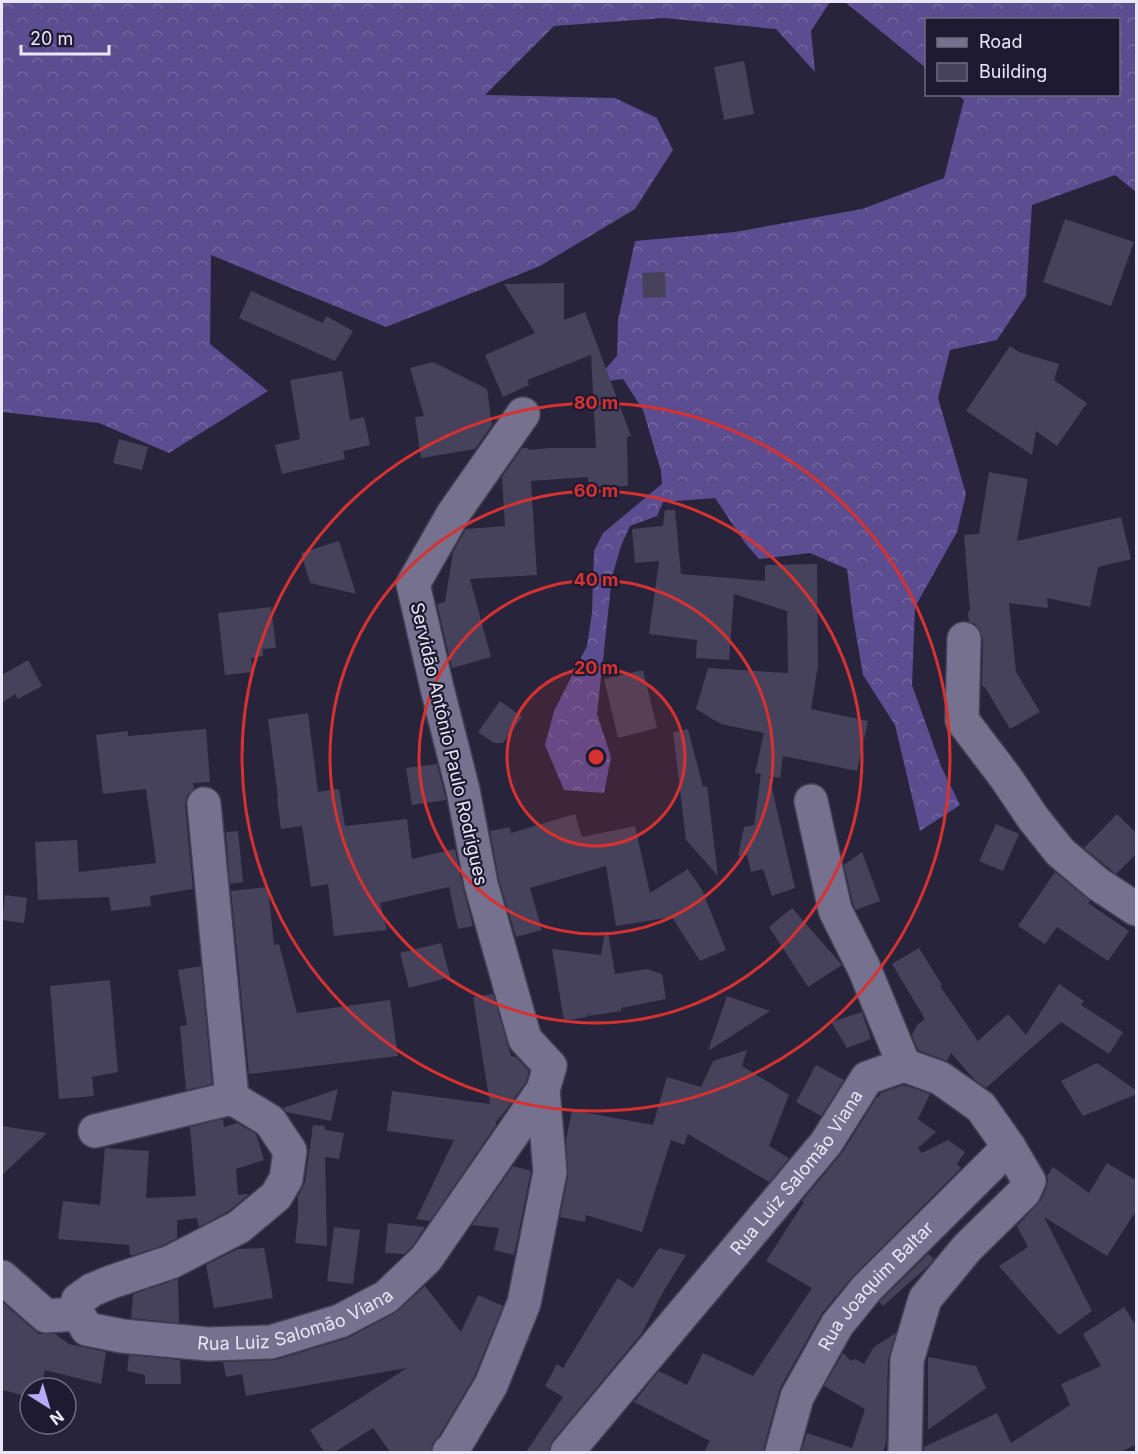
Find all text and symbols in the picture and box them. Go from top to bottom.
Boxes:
scale bar [21,18,110,56]
legend [925,18,1120,96]
text: 20 m [30,28,73,49]
text: Road [979,31,1022,52]
text: Building [979,61,1047,82]
text: 80 m [574,392,618,413]
text: 60 m [574,480,618,501]
text: 40 m [574,569,619,590]
street label: Servidão Antônio Paulo Rodrigues [407,600,492,887]
text: 20 m [574,657,618,678]
centre of rings [586,747,606,767]
street label: Rua Luiz Salomão Viana [726,1086,867,1259]
street label: Rua Joaquim Baltar [814,1217,938,1354]
street label: Rua Luiz Salomão Viana [196,1285,397,1354]
north arrow [18,1376,78,1436]
text: N [46,1406,68,1430]

